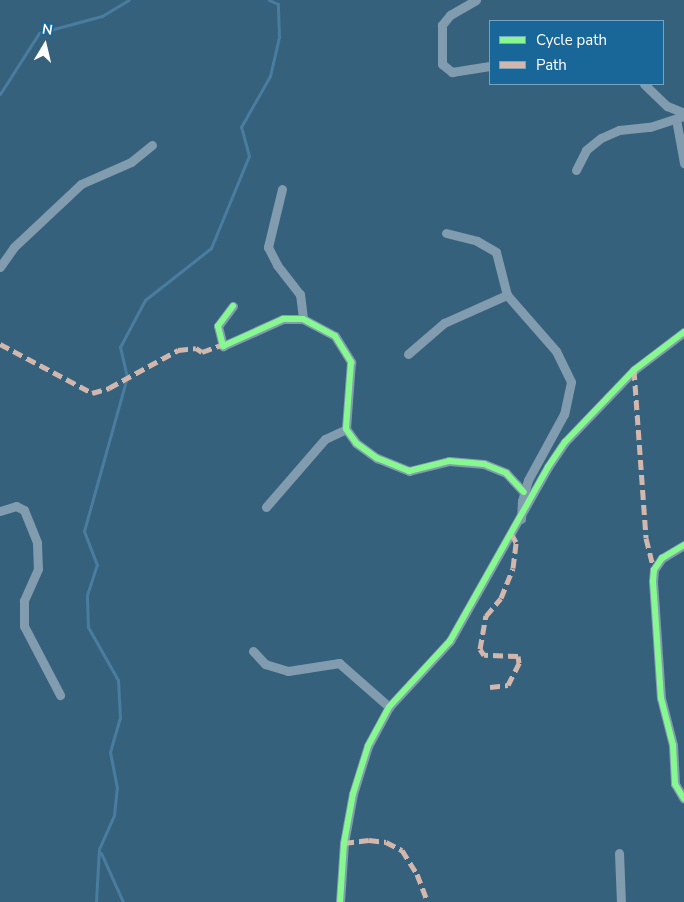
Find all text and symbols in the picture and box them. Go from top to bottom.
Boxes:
text: N [41,19,54,40]
north arrow [20,20,70,70]
legend [489,20,664,85]
text: Cycle path [536,30,607,50]
text: Path [536,55,567,75]

